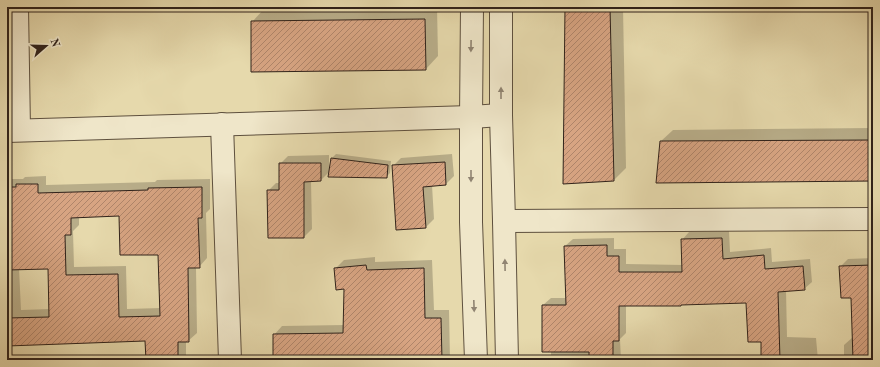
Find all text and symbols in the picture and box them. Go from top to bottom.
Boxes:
north arrow [26,26,66,66]
text: N [47,37,61,49]
one-way arrow [468,40,475,52]
one-way arrow [498,86,504,99]
one-way arrow [468,170,474,183]
one-way arrow [502,259,509,271]
one-way arrow [471,300,478,312]

